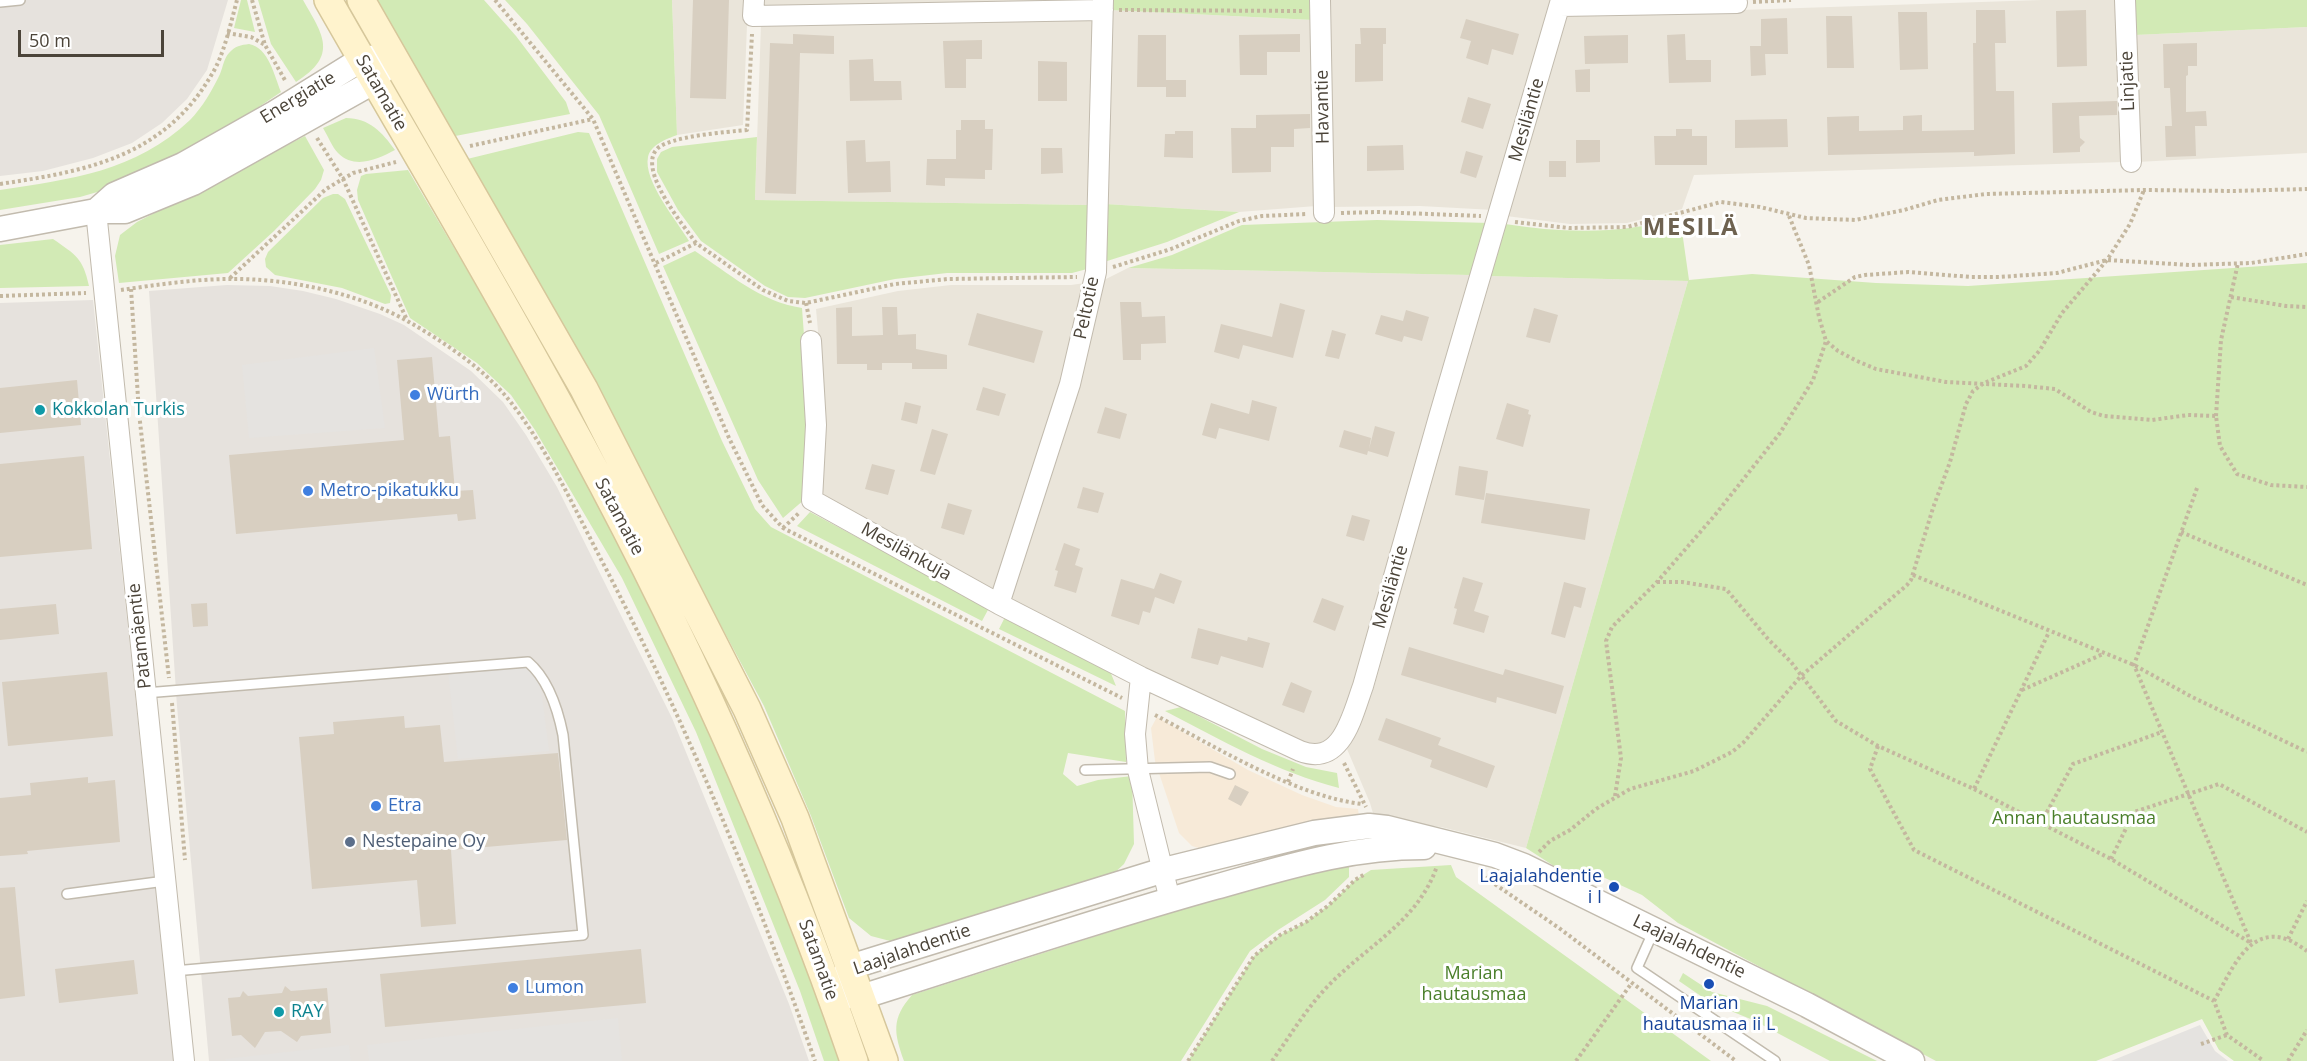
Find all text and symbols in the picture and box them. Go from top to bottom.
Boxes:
scale bar [21,18,166,56]
text: 50 m [29,28,71,52]
street label: Linjatie [2116,50,2140,112]
street label: Satamatie [351,51,411,135]
street label: Energiatie [256,67,340,129]
street label: Havantie [1312,70,1334,144]
street label: Mesiläntie [1505,76,1549,164]
district label: MESILÄ [1643,214,1739,242]
street label: Peltotie [1070,275,1104,341]
place label: Würth [427,384,479,406]
marker: Würth [408,388,422,402]
place label: Kokkolan Turkis [52,399,185,421]
marker: Kokkolan Turkis [33,403,47,417]
street label: Satamatie [590,475,648,559]
place label: Metro-pikatukku [320,480,459,502]
marker: Metro-pikatukku [301,484,315,498]
street label: Mesilänkuja [857,518,955,586]
street label: Mesiläntie [1369,543,1413,631]
street label: Patamäentie [124,582,156,690]
place label: Etra [388,795,422,817]
marker: Etra [369,799,383,813]
park label: Annan hautausmaa [1992,808,2156,830]
place label: Nestepaine Oy [362,831,485,853]
marker: Nestepaine Oy [343,835,357,849]
place label: Laajalahdentie i I [1479,866,1602,908]
marker: Laajalahdentie i I [1607,880,1621,894]
street label: Laajalahdentie [1629,910,1749,984]
street label: Satamatie [793,917,843,1003]
street label: Laajalahdentie [850,920,974,980]
park label: Marian hautausmaa [1422,963,1526,1006]
place label: Lumon [525,977,584,999]
marker: Marian hautausmaa ii L [1702,977,1716,991]
marker: Lumon [506,981,520,995]
place label: Marian hautausmaa ii L [1643,993,1775,1036]
place label: RAY [291,1001,324,1023]
marker: RAY [272,1005,286,1019]

